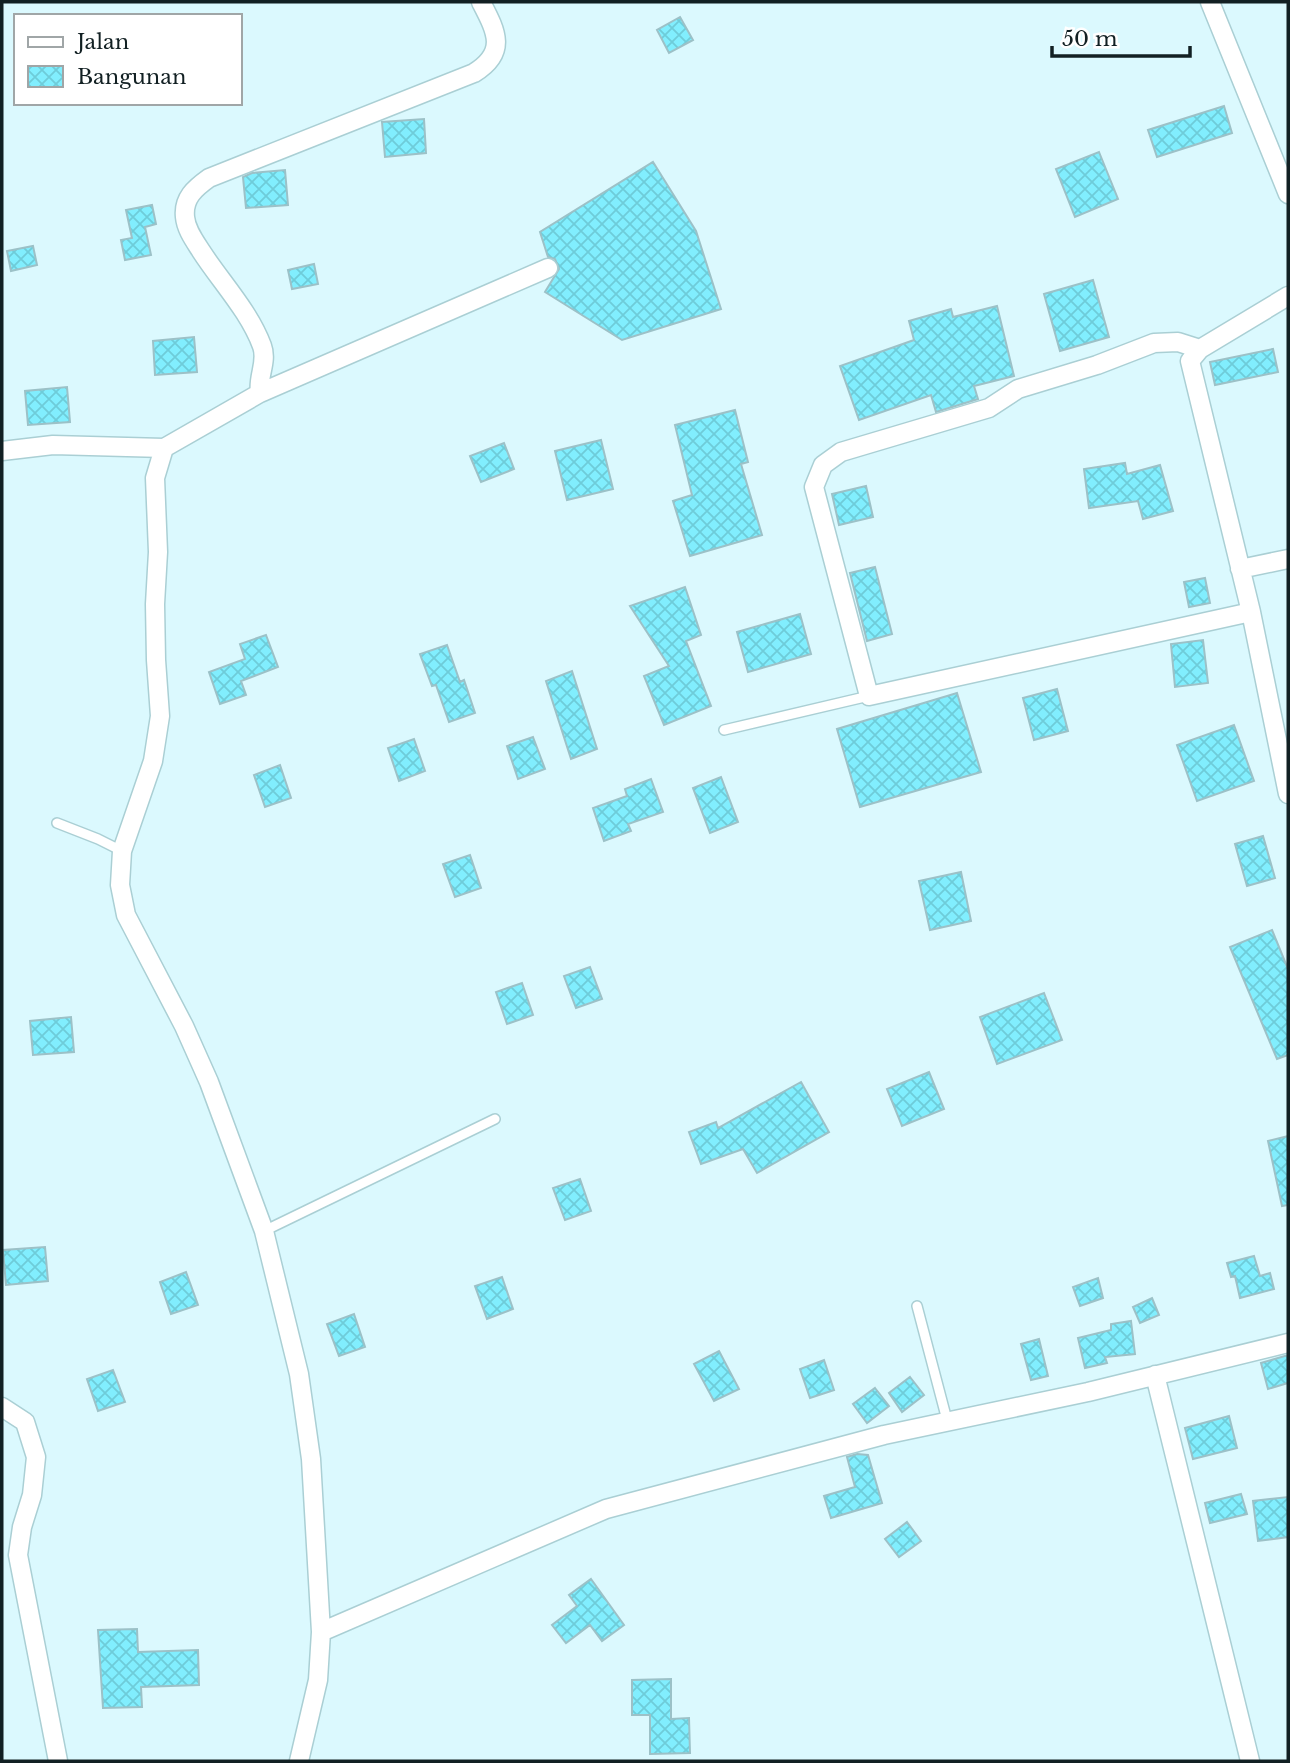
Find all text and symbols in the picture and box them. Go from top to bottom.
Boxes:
legend [14,14,242,105]
scale bar [1052,14,1190,58]
text: 50 m [1062,26,1118,52]
text: Jalan [74,29,129,55]
text: Bangunan [77,64,186,90]

